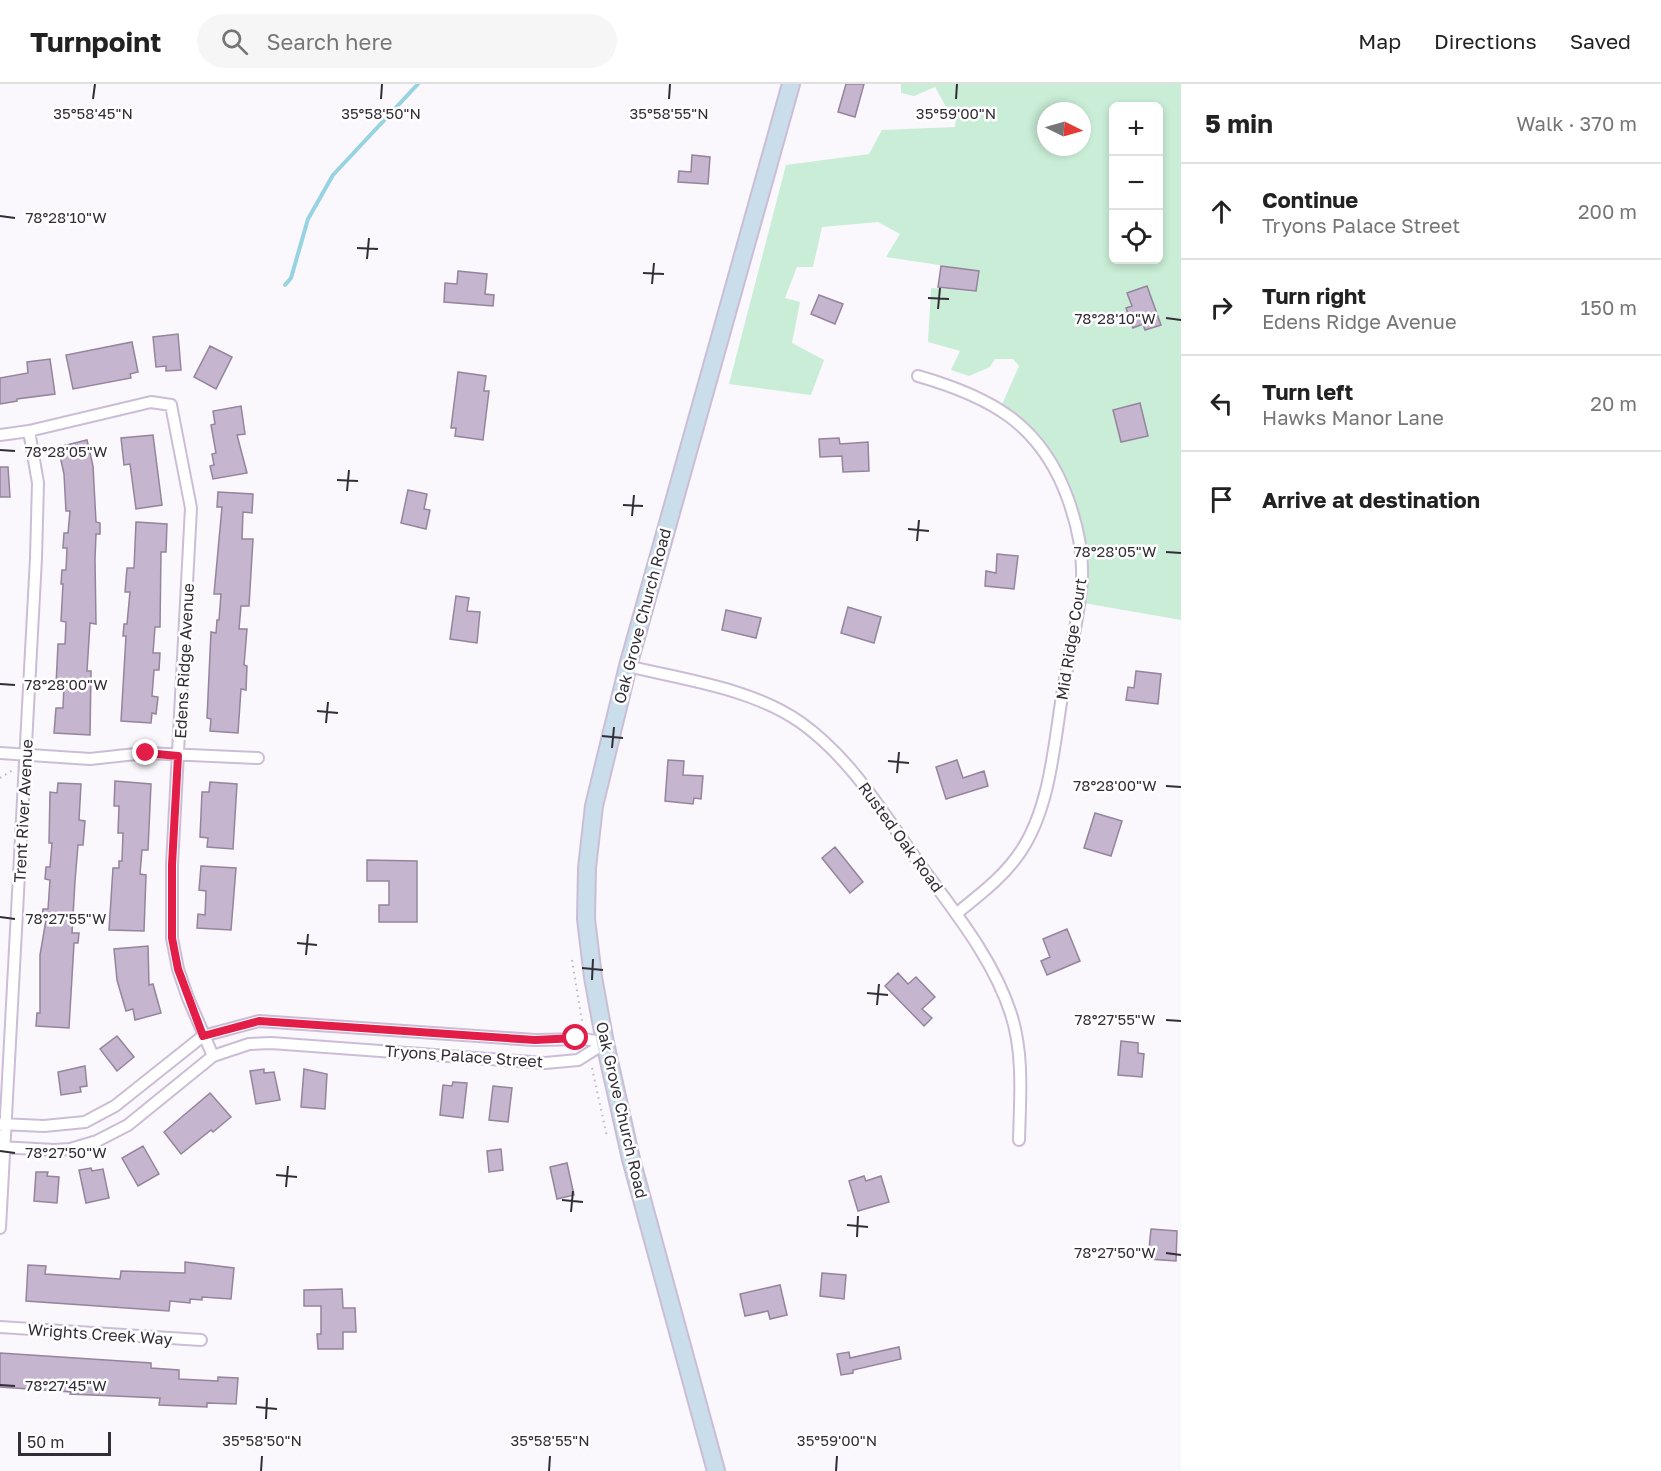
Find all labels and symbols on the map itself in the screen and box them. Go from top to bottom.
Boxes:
north arrow [1037,102,1091,156]
text: 35°58'45"N [53,104,133,122]
text: 35°58'50"N [341,104,421,122]
text: 35°58'55"N [629,104,709,122]
text: 35°59'00"N [916,104,996,122]
text: 78°28'10"W [25,208,107,226]
text: 78°28'10"W [1074,309,1156,327]
text: 78°28'05"W [25,442,107,460]
street label: Oak Grove Church Road [609,526,675,706]
text: 78°28'05"W [1074,542,1156,560]
street label: Mid Ridge Court [1051,577,1091,701]
street label: Edens Ridge Avenue [170,583,198,739]
text: 78°28'00"W [24,675,108,693]
street label: Trent River Avenue [9,739,37,883]
route end [132,739,158,765]
text: 78°28'00"W [1073,776,1157,794]
street label: Rusted Oak Road [854,778,948,896]
text: 78°27'55"W [26,909,106,927]
text: 78°27'55"W [1075,1010,1155,1028]
street label: Oak Grove Church Road [592,1020,652,1200]
route start [562,1024,588,1050]
street label: Tryons Palace Street [384,1040,544,1072]
text: 78°27'50"W [25,1143,107,1161]
text: 78°27'50"W [1074,1243,1156,1261]
street label: Wrights Creek Way [27,1319,173,1349]
text: 78°27'45"W [25,1376,107,1394]
scale bar [18,1429,111,1456]
text: 35°58'50"N [222,1431,302,1449]
text: 35°58'55"N [510,1431,590,1449]
text: 35°59'00"N [797,1431,877,1449]

